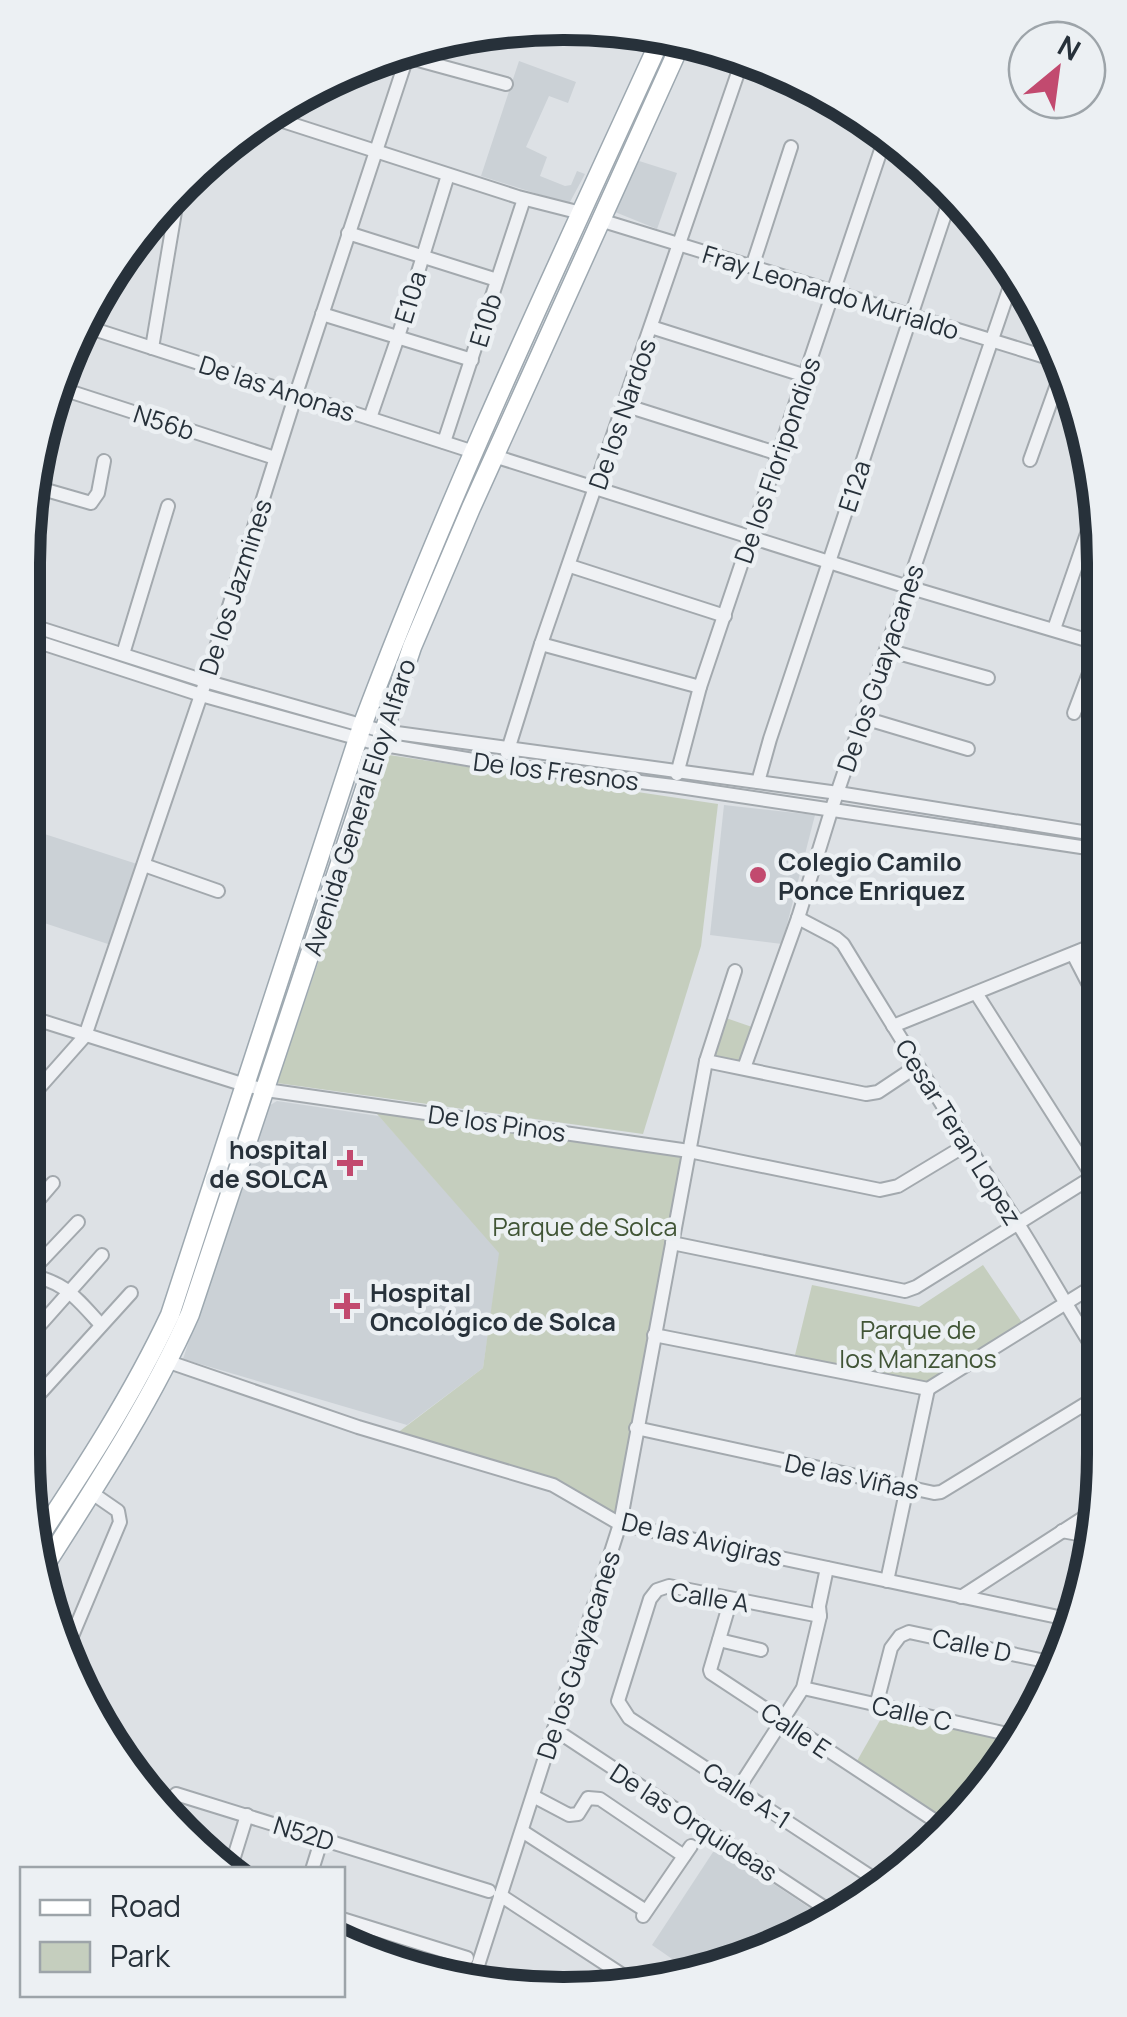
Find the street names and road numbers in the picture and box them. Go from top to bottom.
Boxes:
street label: Fray Leonardo Murialdo [698,236,964,348]
street label: E10a [385,266,435,328]
street label: E10b [460,289,510,351]
street label: De los Nardos [580,334,664,494]
street label: De las Anonas [195,346,359,430]
street label: De los Floripondios [725,352,829,568]
street label: N56b [129,396,199,448]
street label: E12a [829,456,879,516]
street label: De los Jazmines [190,494,280,680]
street label: De los Guayacanes [828,560,932,776]
street label: Avenida General Eloy Alfaro [294,654,424,960]
street label: De los Fresnos [471,743,641,799]
street label: Cesar Teran Lopez [888,1032,1030,1232]
street label: De los Pinos [426,1096,568,1150]
street label: De las Viñas [782,1445,922,1507]
street label: De las Avigiras [618,1504,786,1574]
street label: De los Guayacanes [528,1546,628,1764]
street label: Calle A [668,1574,752,1620]
street label: Calle D [929,1620,1015,1670]
street label: Calle C [869,1687,955,1739]
street label: Calle E [754,1694,838,1766]
street label: Calle A-1 [696,1754,798,1836]
street label: De las Orquideas [604,1755,784,1889]
street label: N52D [269,1807,339,1859]

